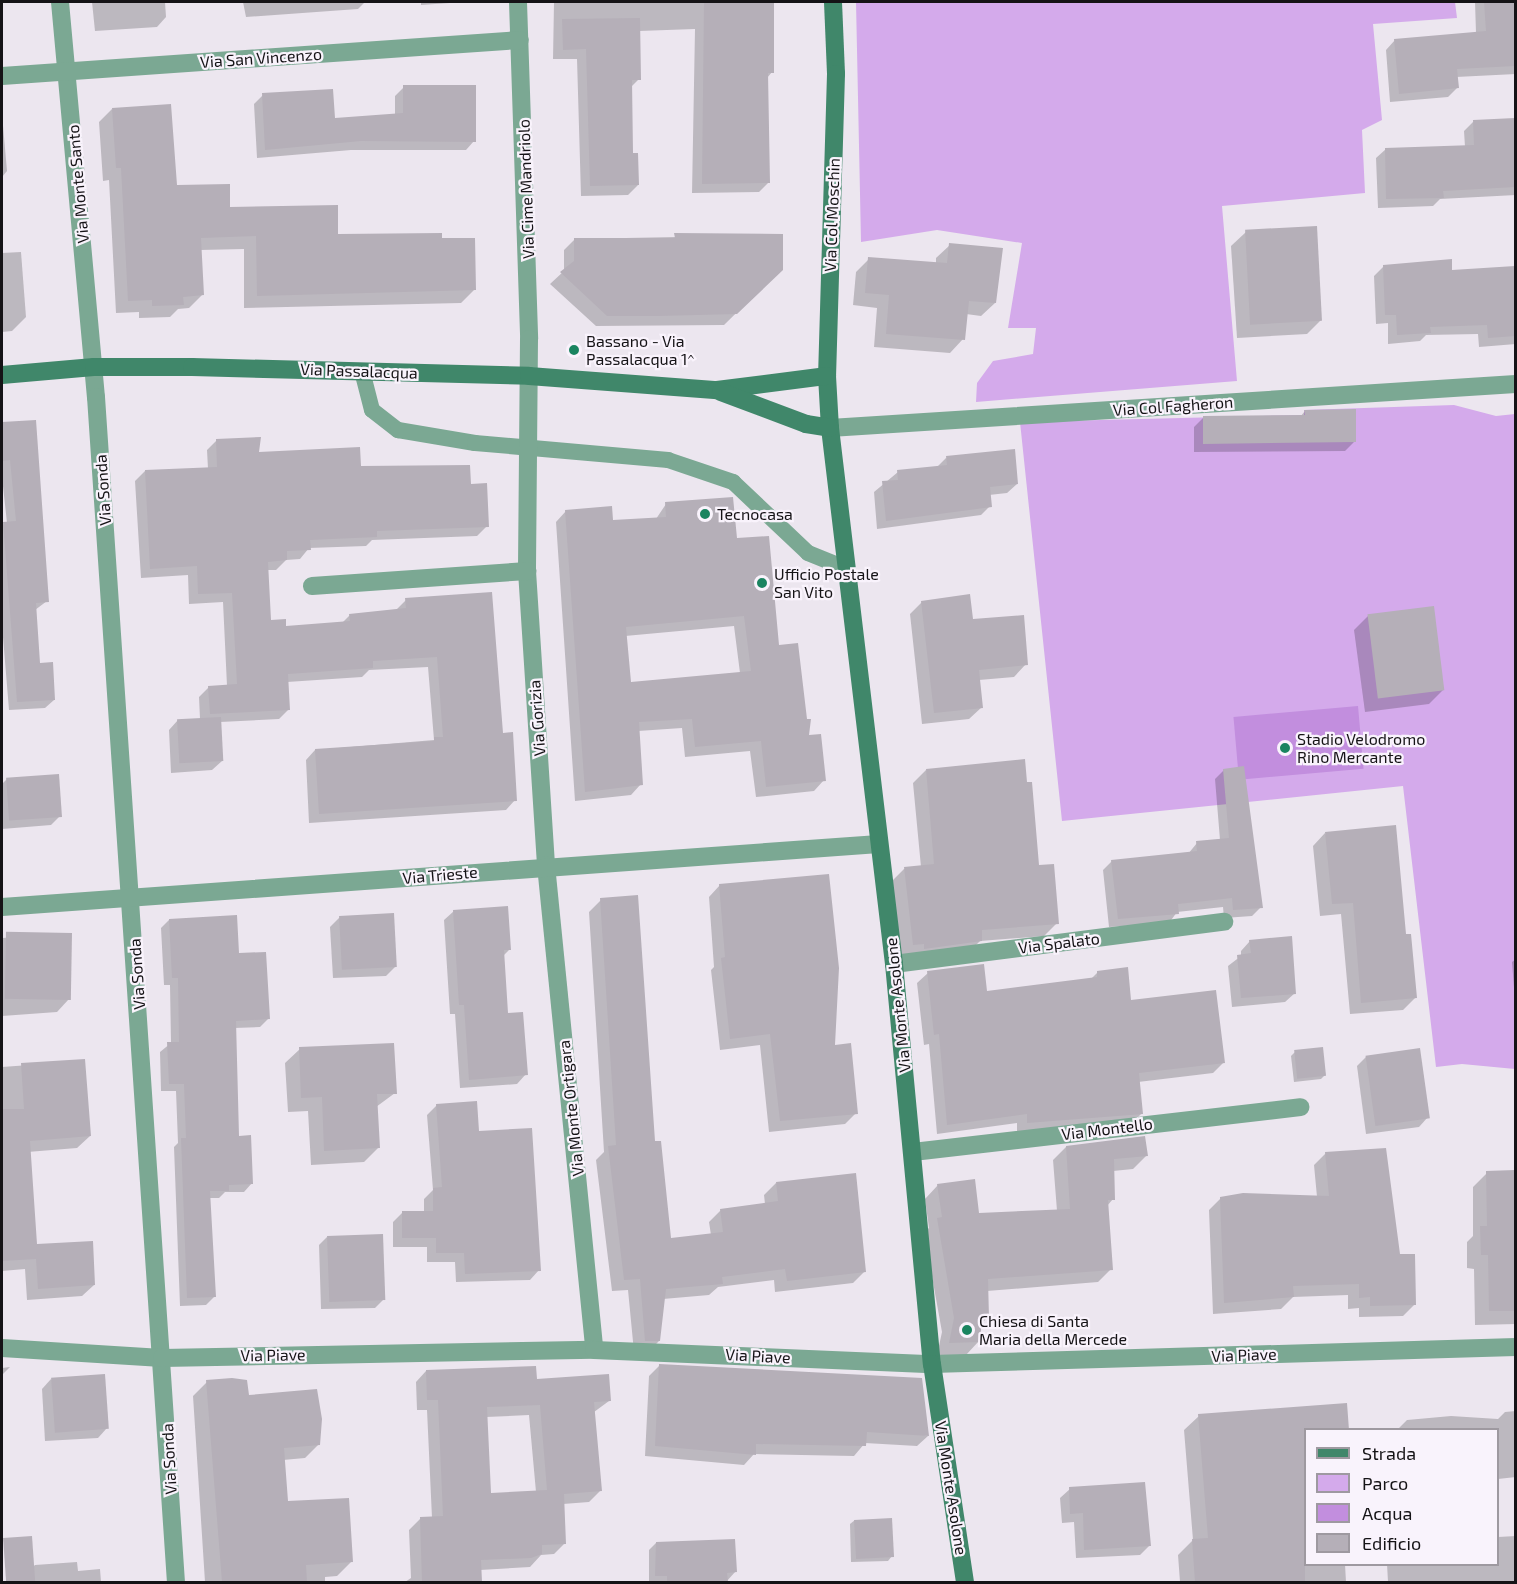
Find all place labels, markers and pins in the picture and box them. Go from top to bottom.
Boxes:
place label: Bassano - Via Passalacqua 1^ [586,331,694,369]
marker: Bassano - Via Passalacqua 1^ [567,343,581,357]
place label: Tecnocasa [717,504,793,524]
marker: Tecnocasa [698,507,712,521]
place label: Ufficio Postale San Vito [774,564,879,602]
marker: Ufficio Postale San Vito [755,576,769,590]
place label: Stadio Velodromo Rino Mercante [1297,729,1426,767]
marker: Stadio Velodromo Rino Mercante [1278,741,1292,755]
place label: Chiesa di Santa Maria della Mercede [979,1311,1127,1349]
marker: Chiesa di Santa Maria della Mercede [960,1323,974,1337]

